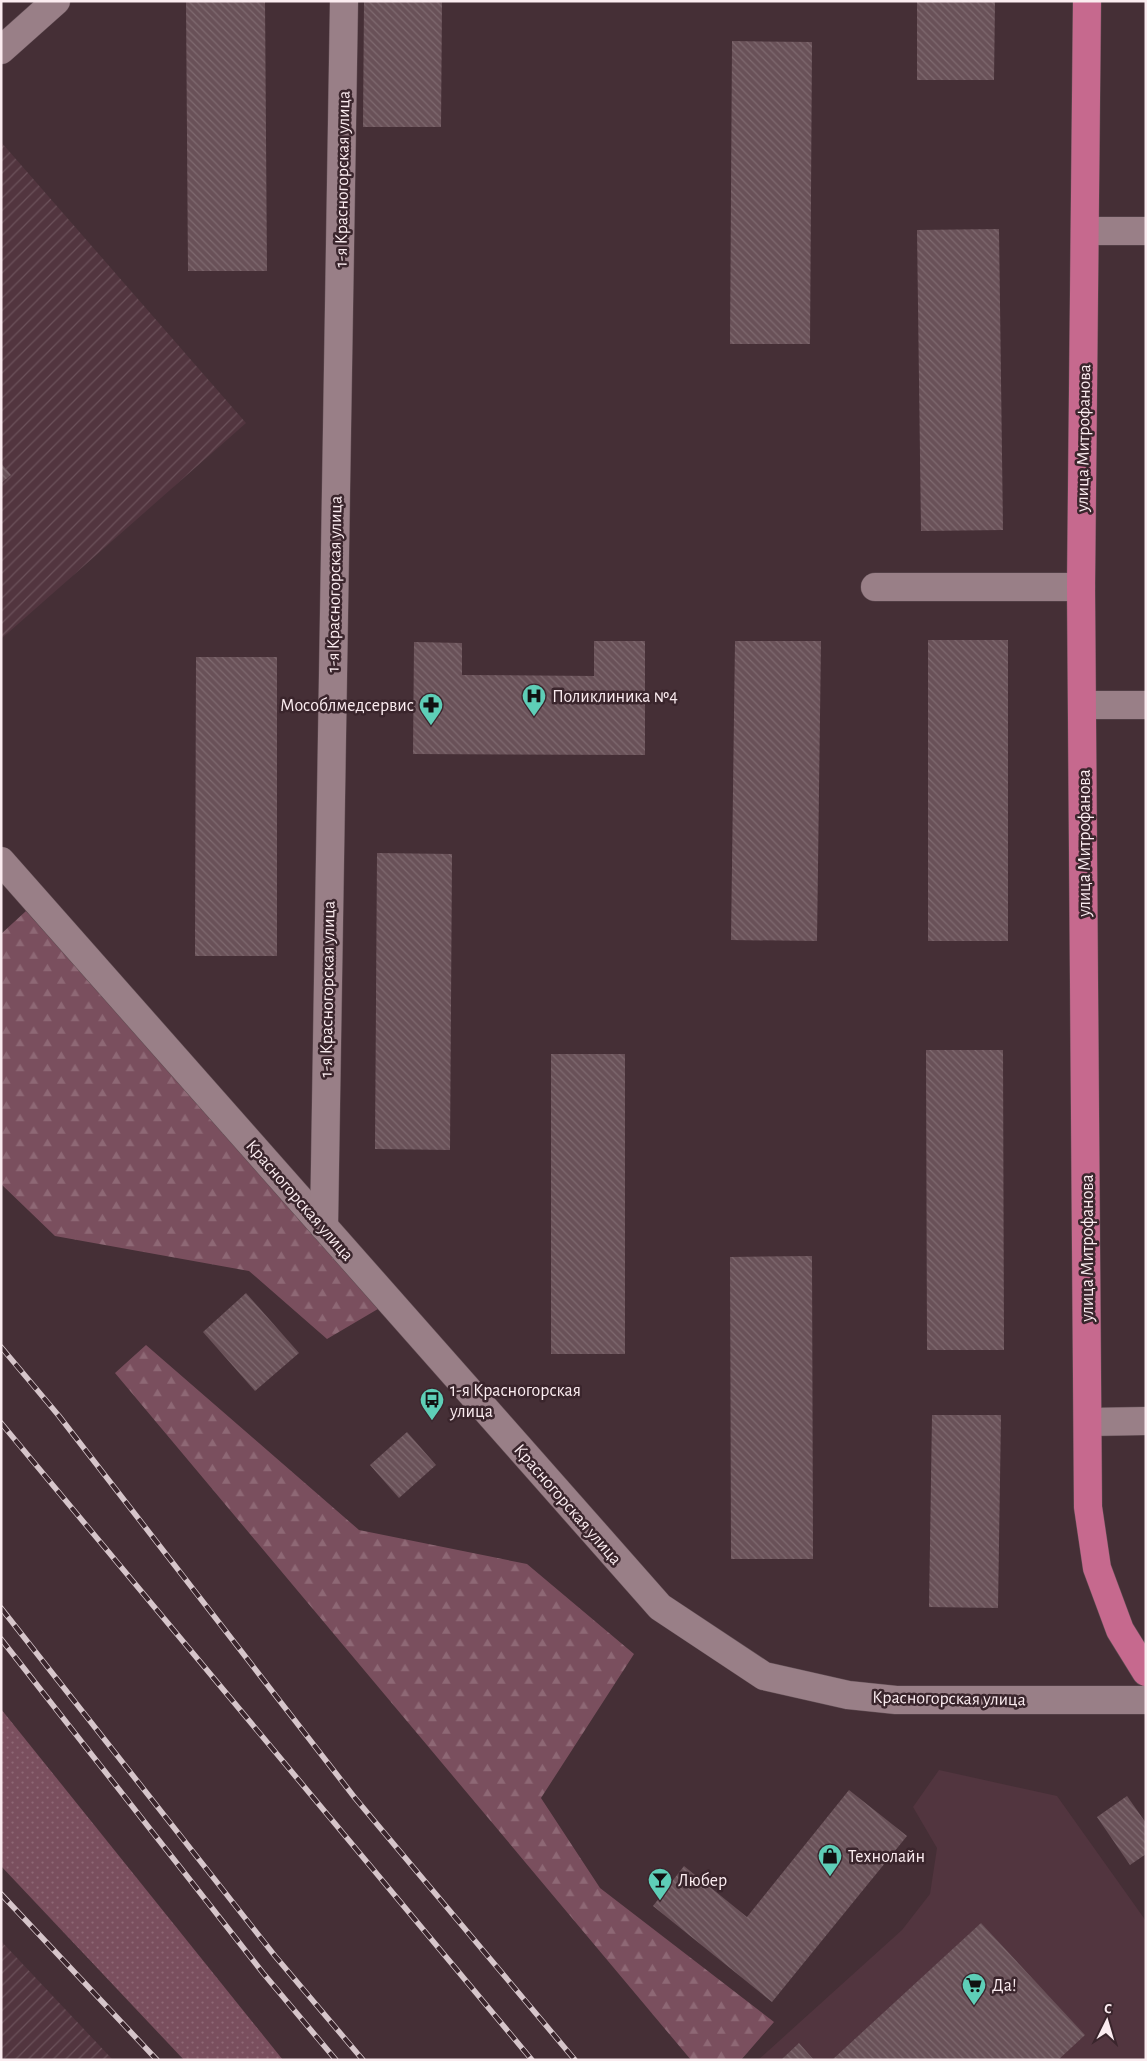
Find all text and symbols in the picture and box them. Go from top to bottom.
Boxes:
street label: 1-я Красногорская улица [332,91,354,268]
street label: улица Митрофанова [1074,364,1094,513]
street label: 1-я Красногорская улица [324,496,346,673]
hospital icon: Поликлиника №4 [521,683,547,717]
place label: Поликлиника №4 [552,688,678,706]
pharmacy icon: Мособлмедсервис [418,692,444,726]
place label: Мособлмедсервис [280,696,414,715]
street label: улица Митрофанова [1076,769,1094,918]
street label: 1-я Красногорская улица [317,901,339,1078]
street label: Красногорская улица [242,1137,356,1265]
street label: улица Митрофанова [1079,1174,1097,1323]
place label: 1-я Красногорская улица [449,1382,581,1421]
bus stop icon: 1-я Красногорская улица [419,1387,445,1421]
street label: Красногорская улица [510,1441,624,1569]
street label: Красногорская улица [872,1689,1026,1709]
shop icon: Технолайн [817,1843,843,1877]
place label: Технолайн [848,1848,925,1866]
bar icon: Любер [647,1867,673,1901]
place label: Любер [678,1871,727,1890]
supermarket icon: Да! [961,1972,987,2006]
place label: Да! [992,1977,1017,1995]
north arrow [1082,1996,1132,2046]
text: С [1104,2002,1113,2016]

